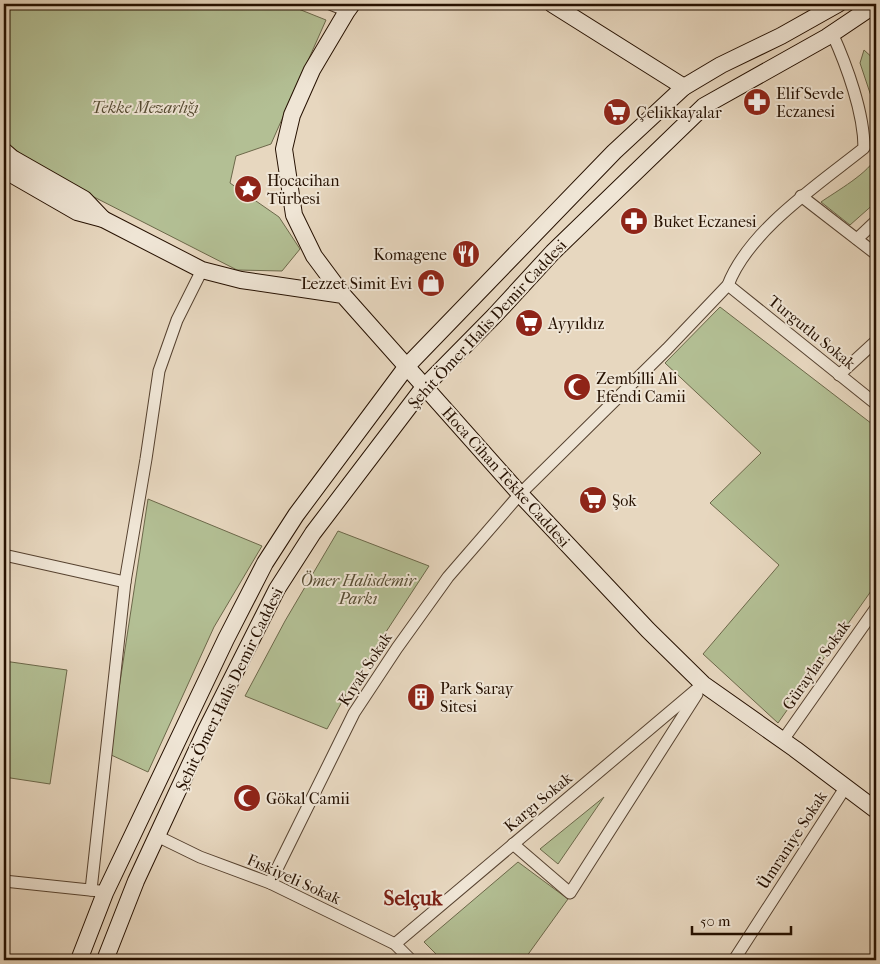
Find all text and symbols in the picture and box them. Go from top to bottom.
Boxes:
place label: Elif Sevde Eczanesi [776,84,844,121]
pharmacy icon: Elif Sevde Eczanesi [742,87,772,117]
supermarket icon: Çelikkayalar [602,97,632,127]
park label: Tekke Mezarlığı [92,98,199,117]
place label: Çelikkayalar [636,103,722,123]
place label: Hocacihan Türbesi [267,171,340,208]
place icon: Hocacihan Türbesi [233,174,263,204]
pharmacy icon: Buket Eczanesi [619,206,649,236]
place label: Buket Eczanesi [653,212,757,231]
street label: Şehit Ömer Halis Demir Caddesi [404,235,571,412]
restaurant icon: Komagene [451,239,481,269]
place label: Komagene [373,245,447,264]
shop icon: Lezzet Simit Evi [416,268,446,298]
place label: Lezzet Simit Evi [301,274,412,293]
street label: Turgutlu Sokak [765,291,860,373]
supermarket icon: Ayyıldız [514,308,544,338]
place label: Ayyıldız [547,314,604,333]
place label: Zembilli Ali Efendi Camii [596,369,686,406]
mosque icon: Zembilli Ali Efendi Camii [562,372,592,402]
street label: Hoca Cihan Tekke Caddesi [438,403,574,551]
supermarket icon: Şok [578,485,608,515]
place label: Şok [612,491,637,510]
park label: Ömer Halisdemir Parkı [300,570,417,608]
street label: Şehit Ömer Halis Demir Caddesi [171,584,287,794]
street label: Güraylar Sokak [778,616,854,713]
street label: Kıyak Sokak [334,628,396,709]
place label: Park Saray Sitesi [440,679,514,716]
building icon: Park Saray Sitesi [406,682,436,712]
street label: Kargı Sokak [500,768,576,836]
mosque icon: Gökal Camii [232,783,262,813]
street label: Ümraniye Sokak [753,787,831,893]
place label: Gökal Camii [266,789,350,808]
street label: Fıskiyeli Sokak [244,850,345,908]
district label: Selçuk [384,886,444,911]
scale bar [692,904,791,936]
text: 50 m [700,912,731,930]

